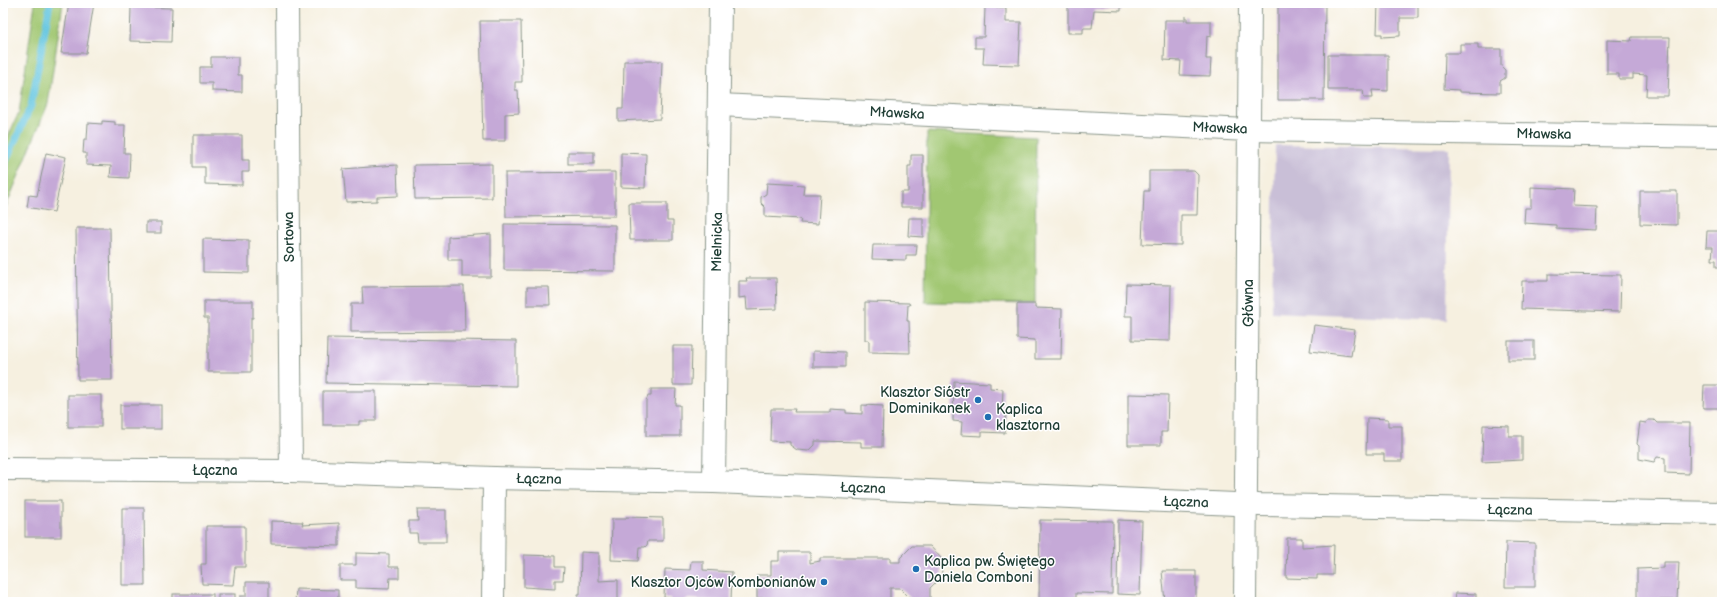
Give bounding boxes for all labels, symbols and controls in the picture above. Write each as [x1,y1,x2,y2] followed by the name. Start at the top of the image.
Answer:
[869,103,925,123] street label: Mławska
[1192,119,1248,137] street label: Mławska
[1516,125,1572,143] street label: Mławska
[280,211,298,262] street label: Sortowa
[708,212,726,272] street label: Mielnicka
[1240,279,1257,327] street label: Główna
[880,384,971,417] place label: Klasztor Sióstr Dominikanek
[973,395,983,405] marker: Klasztor Sióstr Dominikanek
[996,401,1060,434] place label: Kaplica klasztorna
[983,412,993,422] marker: Kaplica klasztorna
[192,462,238,479] street label: Łączna
[516,470,562,488] street label: Łączna
[840,479,886,497] street label: Łączna
[1163,493,1209,511] street label: Łączna
[1487,501,1533,519] street label: Łączna
[924,552,1055,586] place label: Kaplica pw. Świętego Daniela Comboni
[911,564,921,574] marker: Kaplica pw. Świętego Daniela Comboni
[631,574,817,591] place label: Klasztor Ojców Kombonianów
[819,577,829,587] marker: Klasztor Ojców Kombonianów

